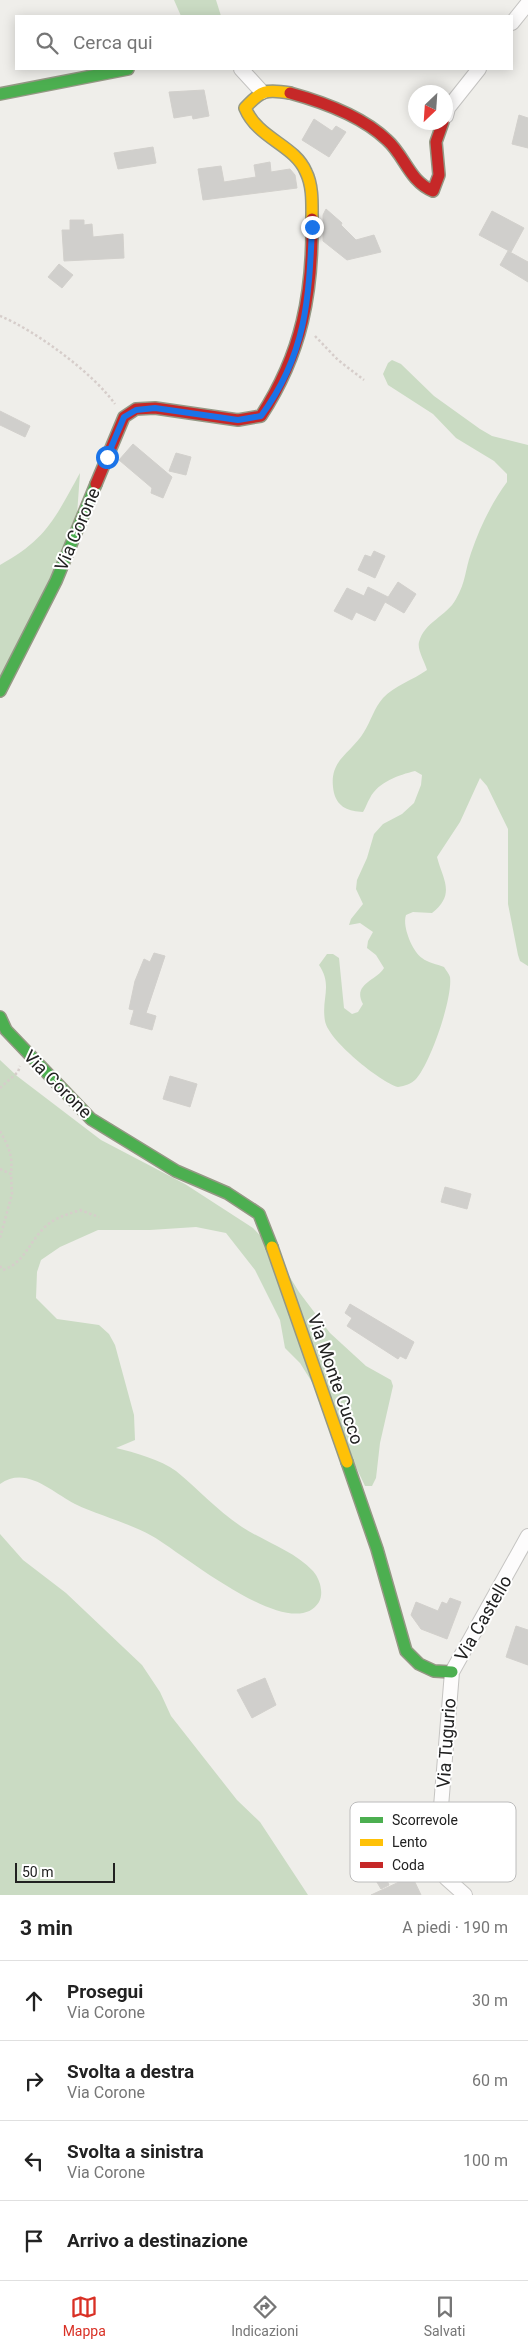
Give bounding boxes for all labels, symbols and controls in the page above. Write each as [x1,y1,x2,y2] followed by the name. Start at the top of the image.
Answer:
[15,15,513,70] search box
[33,29,61,57] icon: search
[73,31,153,54] text: Cerca qui
[408,85,453,130] north arrow
[301,216,324,239] route end
[96,446,119,469] route start
[50,485,104,573] street label: Via Corone
[20,1046,96,1122] street label: Via Corone
[304,1311,368,1447] street label: Via Monte Cucco
[450,1571,516,1665] street label: Via Castello
[432,1697,460,1789] street label: Via Tugurio
[350,1802,516,1882] legend
[392,1812,458,1828] text: Scorrevole
[392,1834,427,1850] text: Lento
[392,1857,425,1873] text: Coda
[15,1860,115,1883] scale bar
[22,1864,54,1880] text: 50 m
[20,1916,73,1940] text: 3 min
[402,1918,508,1937] text: A piedi · 190 m
[67,1980,143,2003] text: Prosegui
[20,1987,48,2015] icon: ahead
[472,1991,508,2010] text: 30 m
[67,2003,145,2022] text: Via Corone
[67,2060,194,2083] text: Svolta a destra
[20,2067,48,2095] icon: right
[472,2071,508,2090] text: 60 m
[67,2083,145,2102] text: Via Corone
[67,2140,204,2163] text: Svolta a sinistra
[20,2147,48,2175] icon: left
[463,2151,508,2170] text: 100 m
[67,2163,145,2182] text: Via Corone
[20,2227,48,2255] icon: arrive
[67,2229,248,2252] text: Arrivo a destinazione
[63,2293,106,2339] tab: Mappa
[231,2293,298,2339] tab: Indicazioni
[424,2293,465,2339] tab: Salvati

